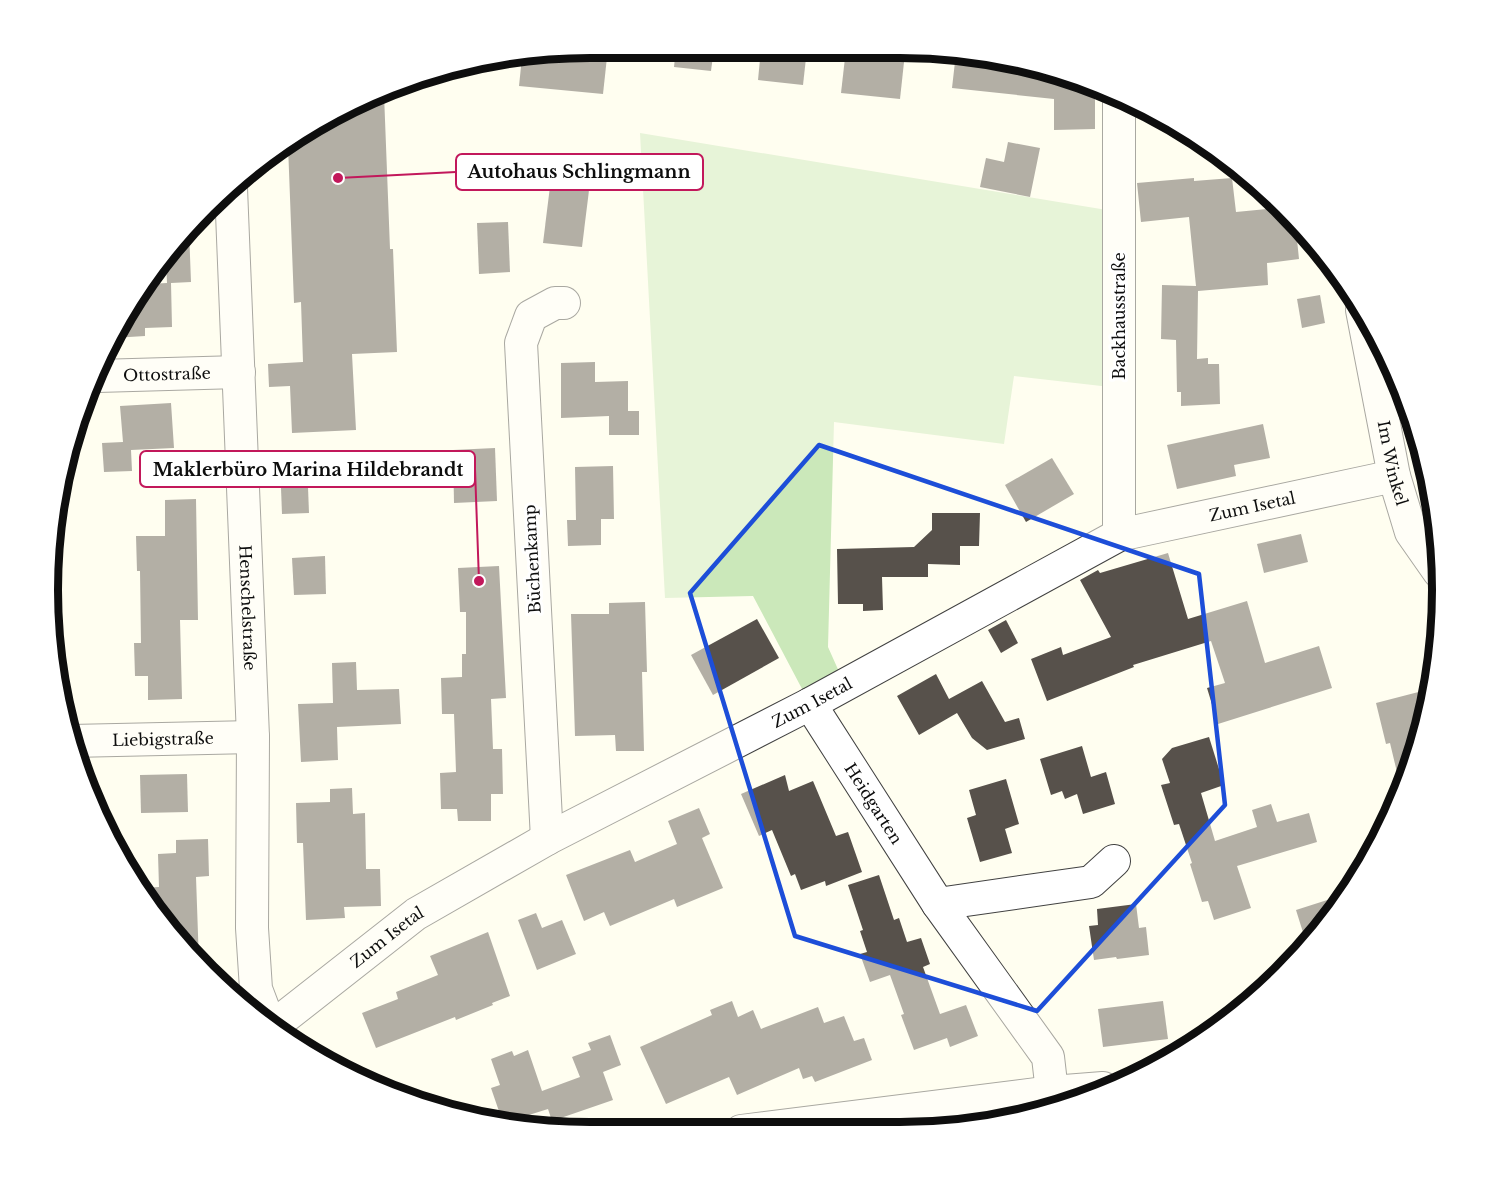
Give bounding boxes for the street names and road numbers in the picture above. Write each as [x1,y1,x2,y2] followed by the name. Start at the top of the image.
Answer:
[1109,252,1129,380] street label: Backhausstraße
[123,363,211,385] street label: Ottostraße
[1374,419,1412,508] street label: Im Winkel
[1207,487,1297,525] street label: Zum Isetal
[519,504,545,614] street label: Büchenkamp
[235,544,260,671] street label: Henschelstraße
[768,673,855,732] street label: Zum Isetal
[112,728,214,750] street label: Liebigstraße
[840,759,907,848] street label: Heidgarten
[346,902,427,972] street label: Zum Isetal

